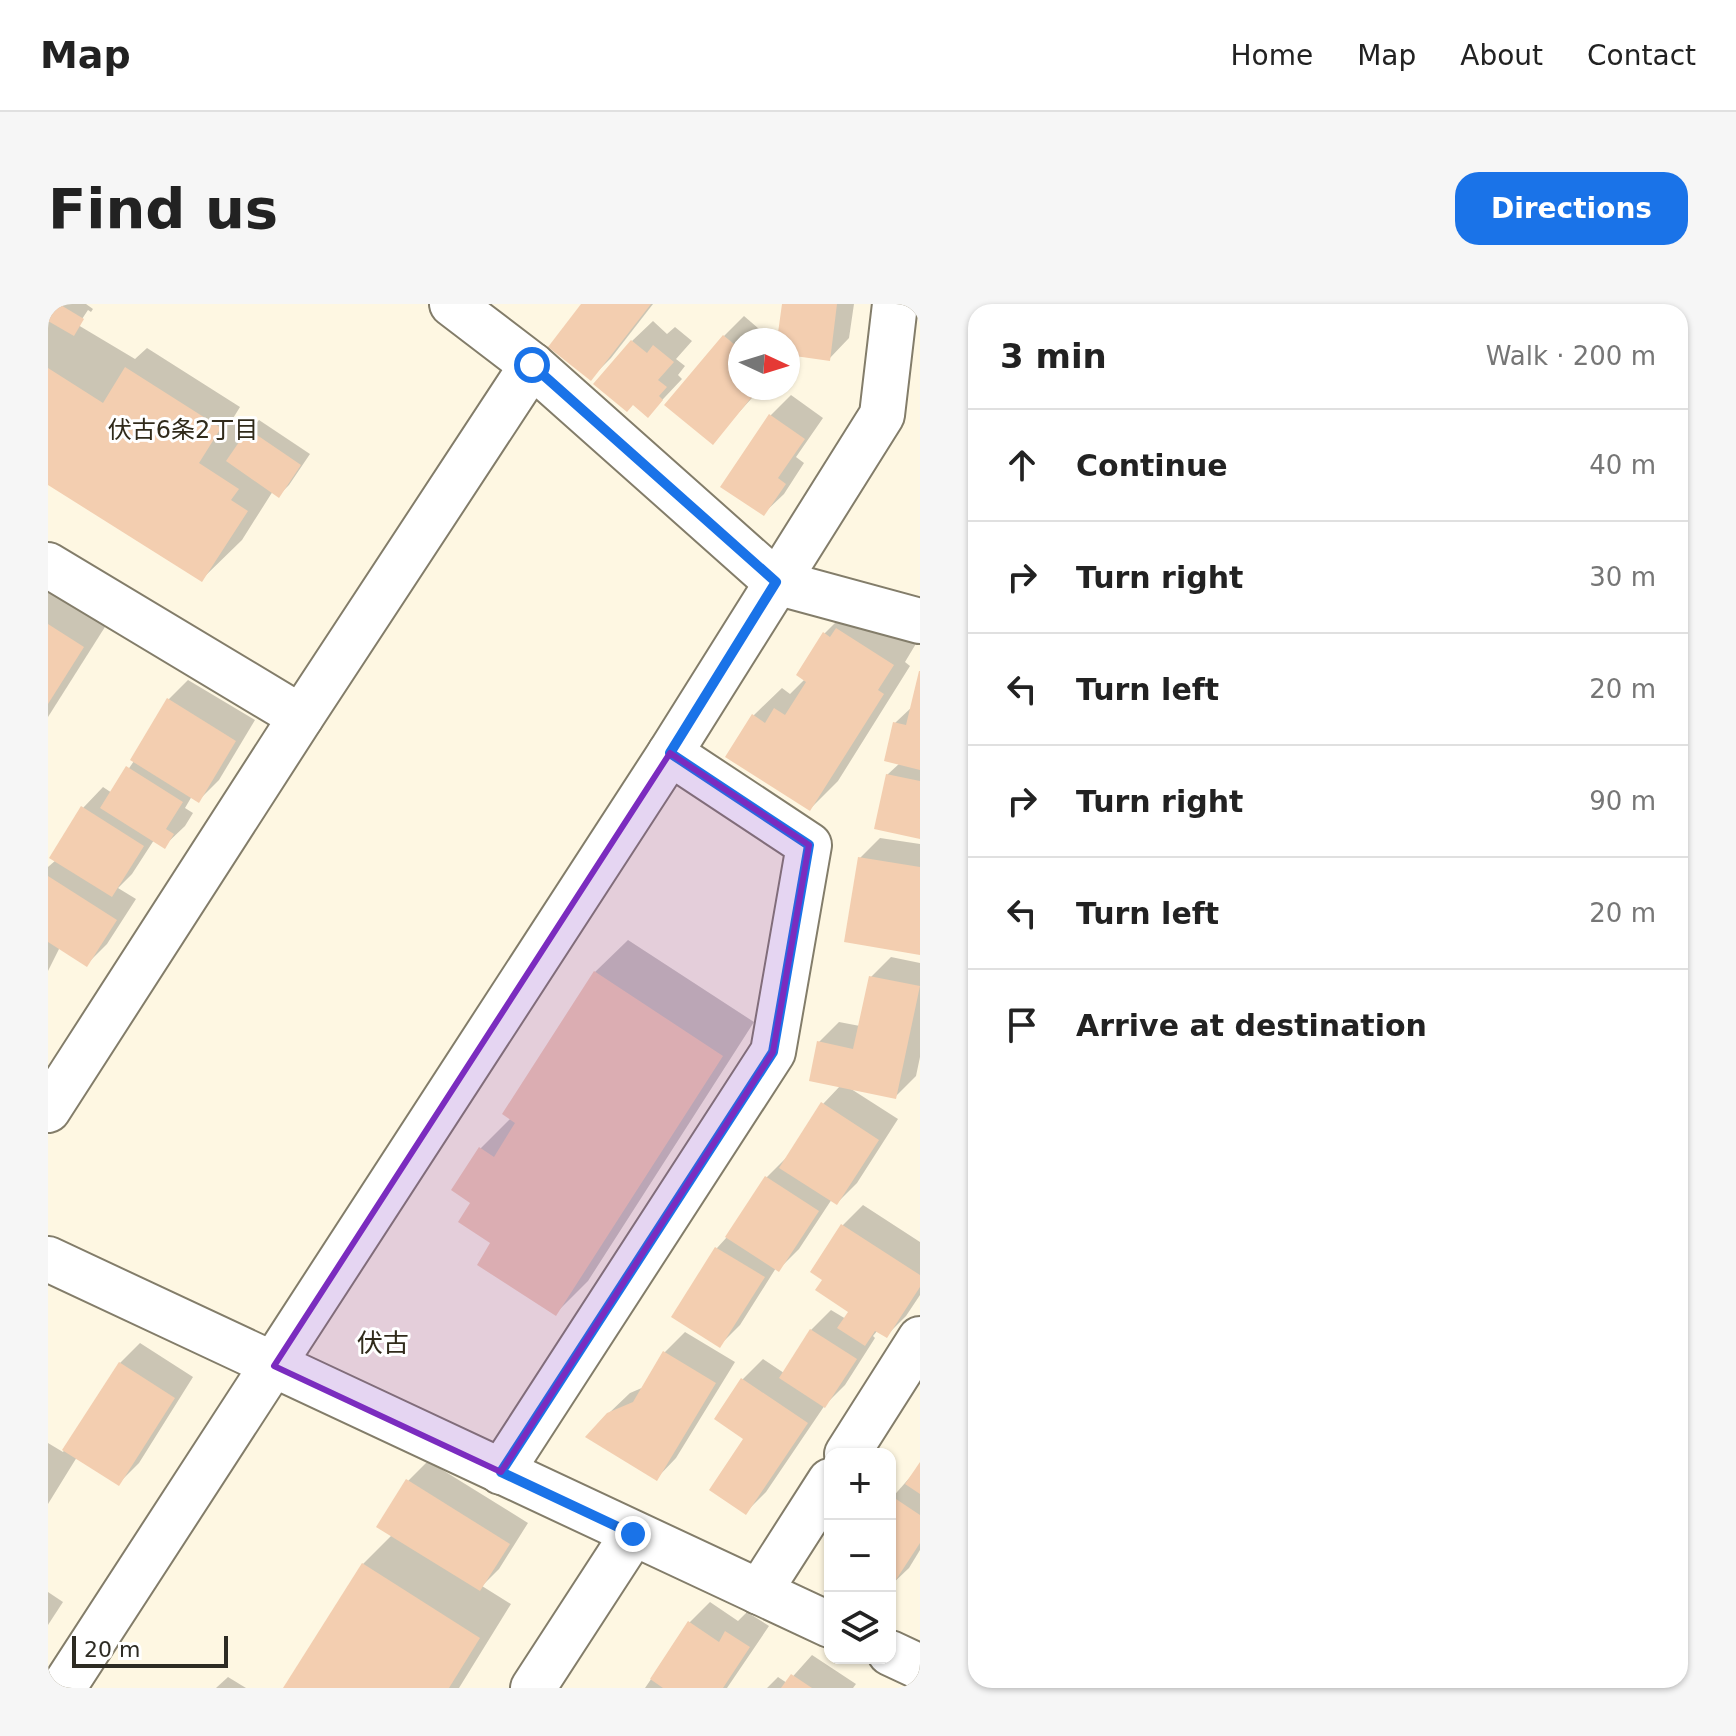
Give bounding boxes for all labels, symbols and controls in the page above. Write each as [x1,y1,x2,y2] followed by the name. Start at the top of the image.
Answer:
[40,33,131,77] text: Map
[1230,39,1313,72] text: Home
[1357,39,1416,72] text: Map
[1460,39,1543,72] text: About
[1587,39,1696,72] text: Contact
[1455,172,1688,245] button: Directions
[48,176,278,241] text: Find us
[728,328,800,400] north arrow
[1000,336,1107,376] text: 3 min
[1486,341,1656,371] text: Walk · 200 m
[514,347,550,383] route start
[108,416,258,444] district label: 伏古6条2丁目
[1000,443,1044,487] icon: ahead
[1076,448,1228,483] text: Continue
[1589,450,1656,480] text: 40 m
[1000,555,1044,599] icon: right
[1076,560,1243,595] text: Turn right
[1589,562,1656,592] text: 30 m
[1000,667,1044,711] icon: left
[1076,672,1219,707] text: Turn left
[1589,674,1656,704] text: 20 m
[1000,779,1044,823] icon: right
[1076,784,1243,819] text: Turn right
[1589,786,1656,816] text: 90 m
[1000,891,1044,935] icon: left
[1076,896,1219,931] text: Turn left
[1589,898,1656,928] text: 20 m
[1000,1003,1044,1047] icon: arrive
[1076,1008,1427,1043] text: Arrive at destination
[357,1328,409,1358] district label: 伏古
[824,1448,896,1664] map controls
[824,1448,896,1520] button: +
[615,1516,651,1552] route end
[824,1520,896,1592] button: −
[824,1592,896,1664] button: layers
[72,1632,228,1668] scale bar
[84,1637,140,1662] text: 20 m

